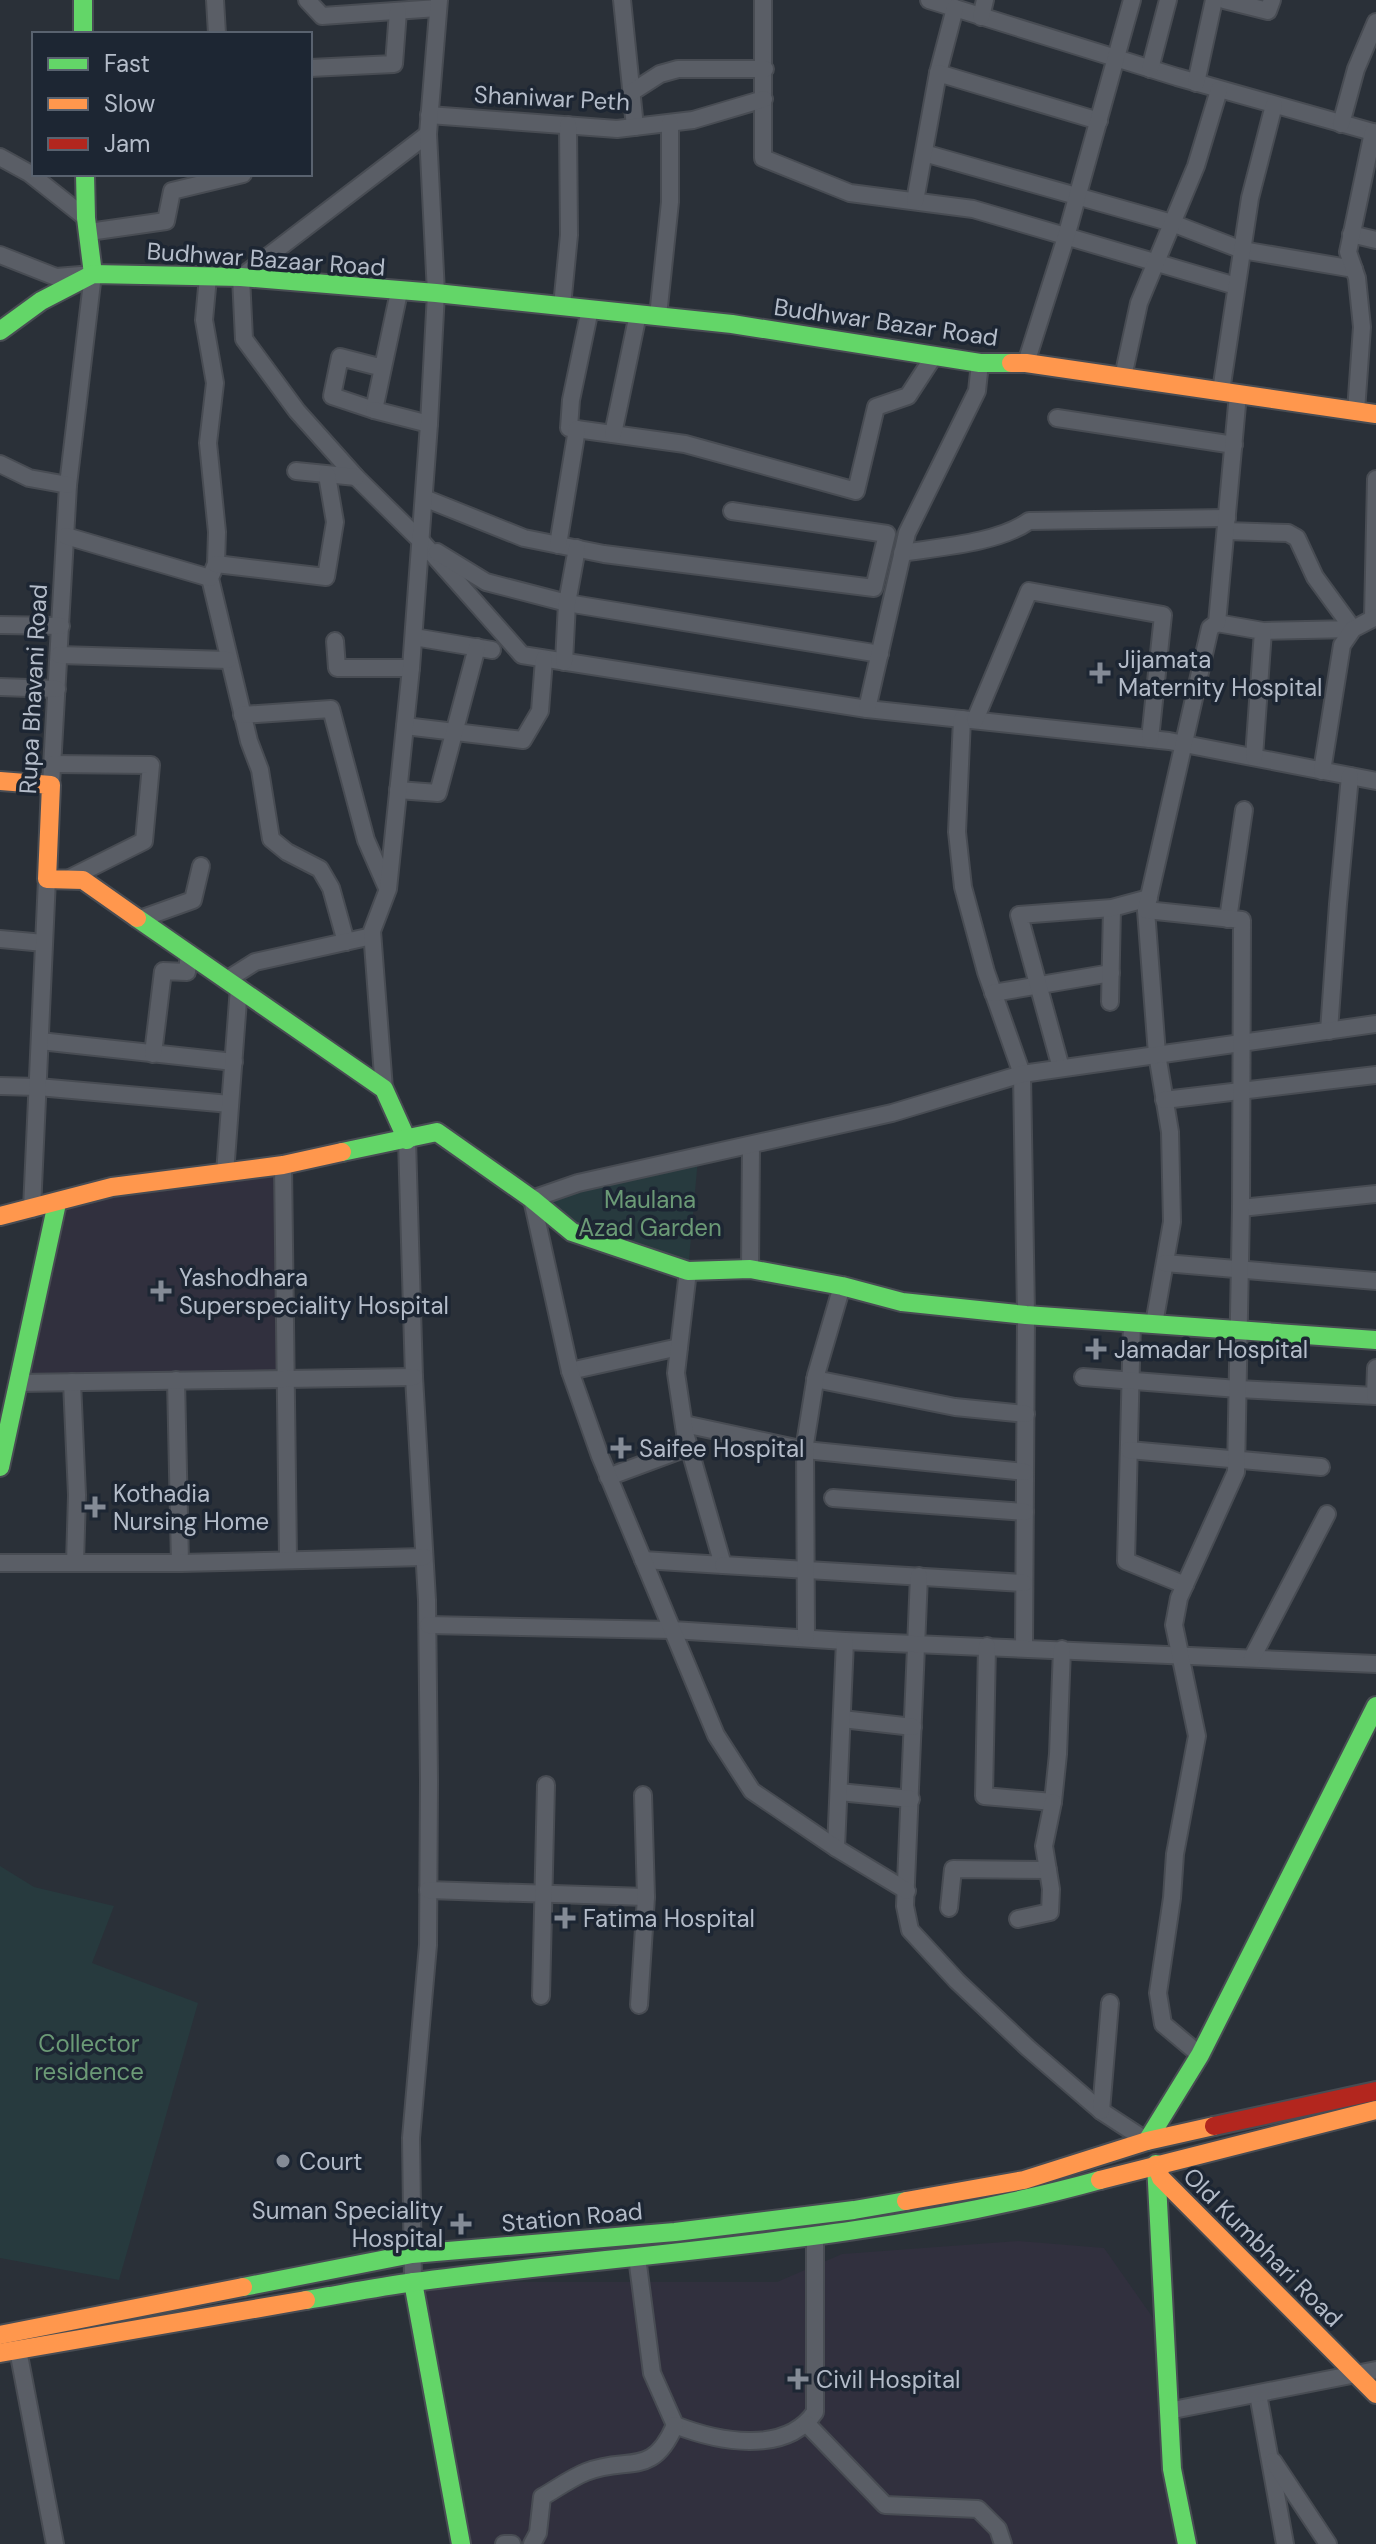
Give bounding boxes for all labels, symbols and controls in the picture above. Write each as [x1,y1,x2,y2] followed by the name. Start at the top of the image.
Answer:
[32,32,312,176] legend
[104,48,150,79] text: Fast
[473,78,631,118] street label: Shaniwar Peth
[104,88,155,119] text: Slow
[104,128,150,159] text: Jam
[146,235,386,283] street label: Budhwar Bazaar Road
[772,291,1000,353] street label: Budhwar Bazar Road
[12,583,54,795] street label: Rupa Bhavani Road
[1118,644,1322,703] place label: Jijamata Maternity Hospital
[1089,662,1111,684] marker: Jijamata Maternity Hospital
[578,1184,722,1243] park label: Maulana Azad Garden
[179,1262,449,1321] place label: Yashodhara Superspeciality Hospital
[150,1280,172,1302] marker: Yashodhara Superspeciality Hospital
[1114,1334,1308,1365] place label: Jamadar Hospital
[1085,1338,1107,1360] marker: Jamadar Hospital
[639,1433,804,1464] place label: Saifee Hospital
[610,1437,632,1459] marker: Saifee Hospital
[113,1478,269,1537] place label: Kothadia Nursing Home
[84,1496,106,1518] marker: Kothadia Nursing Home
[583,1903,755,1934] place label: Fatima Hospital
[554,1907,576,1929] marker: Fatima Hospital
[34,2028,144,2087] park label: Collector residence
[299,2146,362,2177] place label: Court
[274,2152,292,2170] marker: Court
[1177,2161,1349,2333] street label: Old Kumbhari Road
[252,2195,443,2254] place label: Suman Speciality Hospital
[500,2195,644,2239] street label: Station Road
[450,2213,472,2235] marker: Suman Speciality Hospital
[816,2364,960,2395] place label: Civil Hospital
[787,2368,809,2390] marker: Civil Hospital

